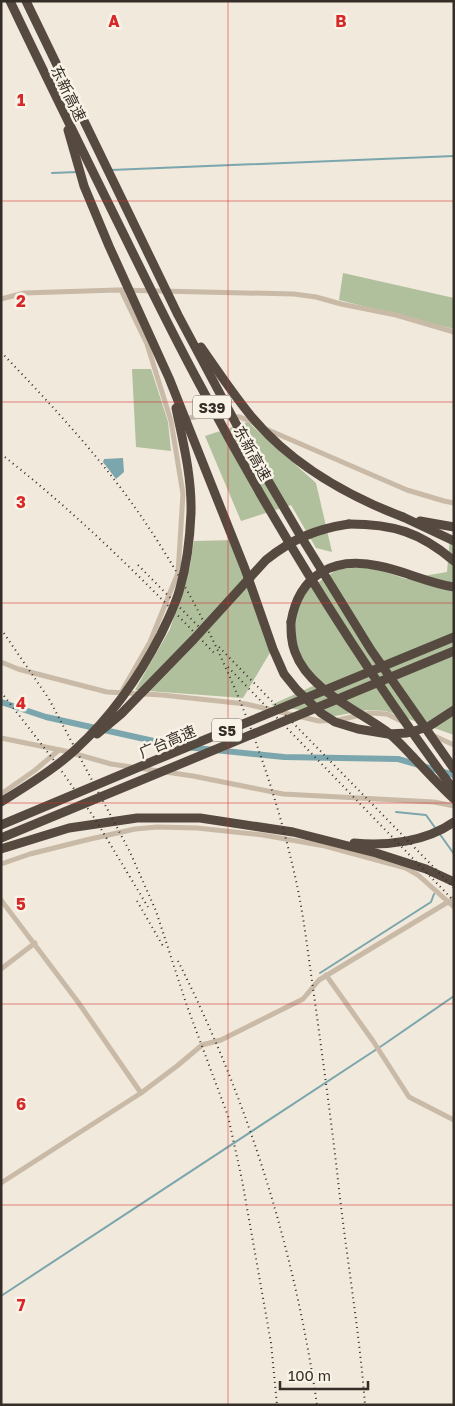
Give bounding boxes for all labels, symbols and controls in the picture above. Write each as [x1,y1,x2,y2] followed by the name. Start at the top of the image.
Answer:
[108,11,120,31] text: A
[335,11,347,31] text: B
[48,62,90,124] street label: 东新高速
[17,90,25,110] text: 1
[16,291,26,311] text: 2
[193,396,231,418] road number: S39
[231,422,275,484] street label: 东新高速
[16,492,26,512] text: 3
[16,693,26,713] text: 4
[212,718,242,742] road number: S5
[136,721,198,761] street label: 广台高速
[16,894,26,914] text: 5
[16,1094,26,1114] text: 6
[17,1295,26,1315] text: 7
[280,1358,368,1390] scale bar
[288,1366,331,1384] text: 100 m

